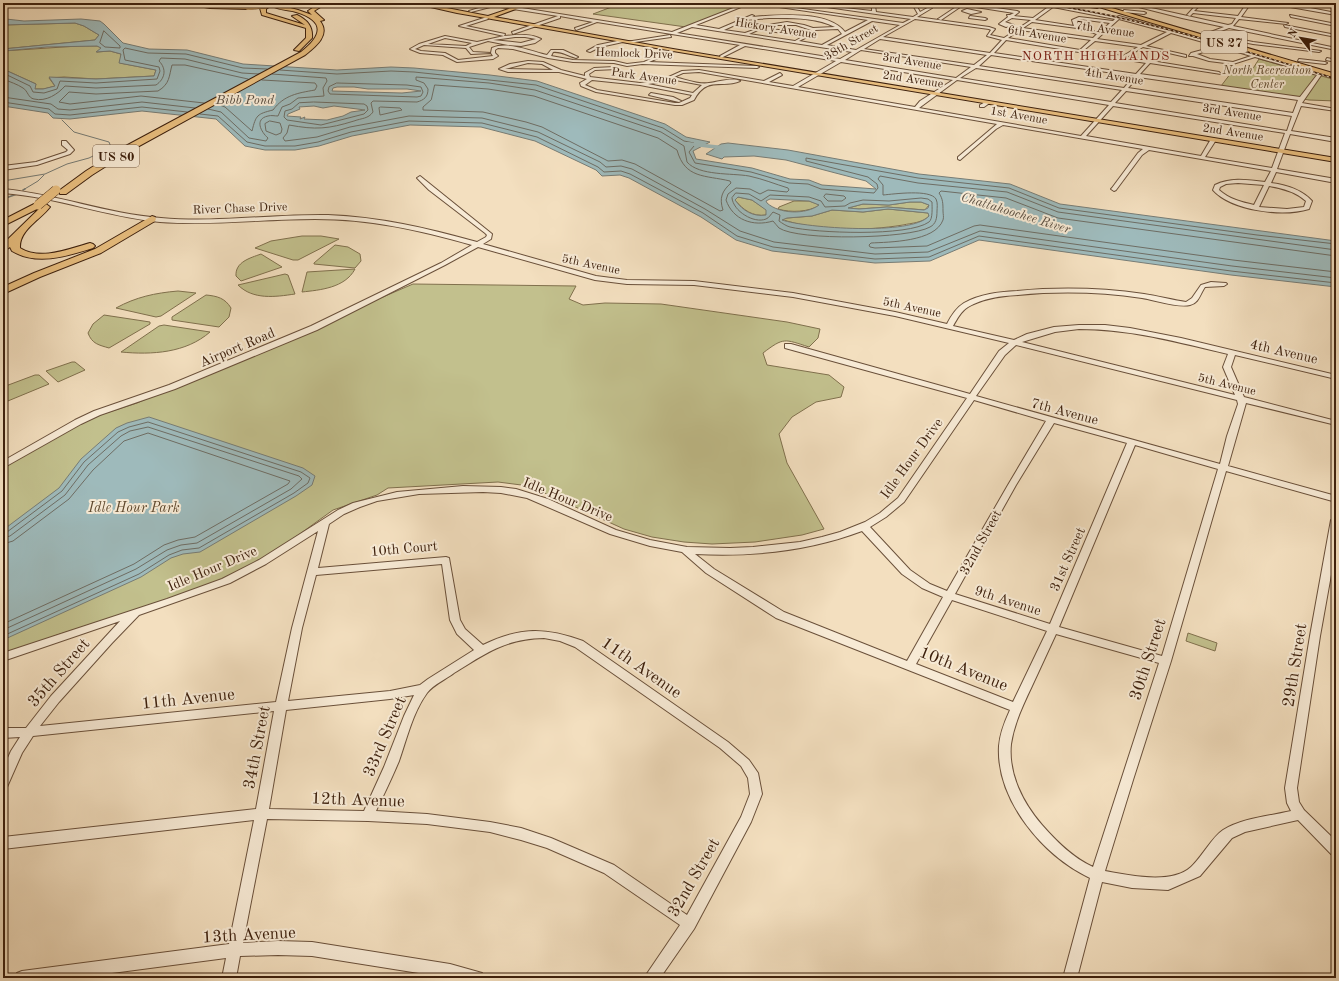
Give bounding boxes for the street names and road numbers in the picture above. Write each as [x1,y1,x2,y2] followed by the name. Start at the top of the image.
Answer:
[734,17,818,41] street label: Hickory Avenue
[1075,20,1135,40] street label: 7th Avenue
[823,23,880,63] street label: 38th Street
[1007,24,1067,46] street label: 6th Avenue
[1201,31,1247,53] road number: US 27
[595,47,673,61] street label: Hemlock Drive
[881,51,943,73] street label: 3rd Avenue
[610,66,678,88] street label: Park Avenue
[1084,66,1144,88] street label: 4th Avenue
[882,69,944,91] street label: 2nd Avenue
[1201,102,1263,124] street label: 3rd Avenue
[989,105,1049,127] street label: 1st Avenue
[1202,122,1264,144] street label: 2nd Avenue
[93,145,139,167] road number: US 80
[192,201,288,217] street label: River Chase Drive
[561,252,622,277] street label: 5th Avenue
[882,295,943,320] street label: 5th Avenue
[198,326,277,370] street label: Airport Road
[1249,337,1319,367] street label: 4th Avenue
[1197,371,1258,398] street label: 5th Avenue
[1030,396,1100,428] street label: 7th Avenue
[878,416,946,501] street label: Idle Hour Drive
[521,476,615,524] street label: Idle Hour Drive
[957,507,1005,577] street label: 32nd Street
[1048,525,1088,593] street label: 31st Street
[370,539,438,559] street label: 10th Court
[166,544,259,594] street label: Idle Hour Drive
[973,584,1043,618] street label: 9th Avenue
[1127,617,1170,702] street label: 30th Street
[1280,622,1311,708] street label: 29th Street
[598,634,685,702] street label: 11th Avenue
[25,635,93,711] street label: 35th Street
[917,644,1010,695] street label: 10th Avenue
[141,686,236,713] street label: 11th Avenue
[361,694,410,779] street label: 33rd Street
[241,704,274,790] street label: 34th Street
[311,790,405,811] street label: 12th Avenue
[665,836,724,920] street label: 32nd Street
[202,925,296,946] street label: 13th Avenue

